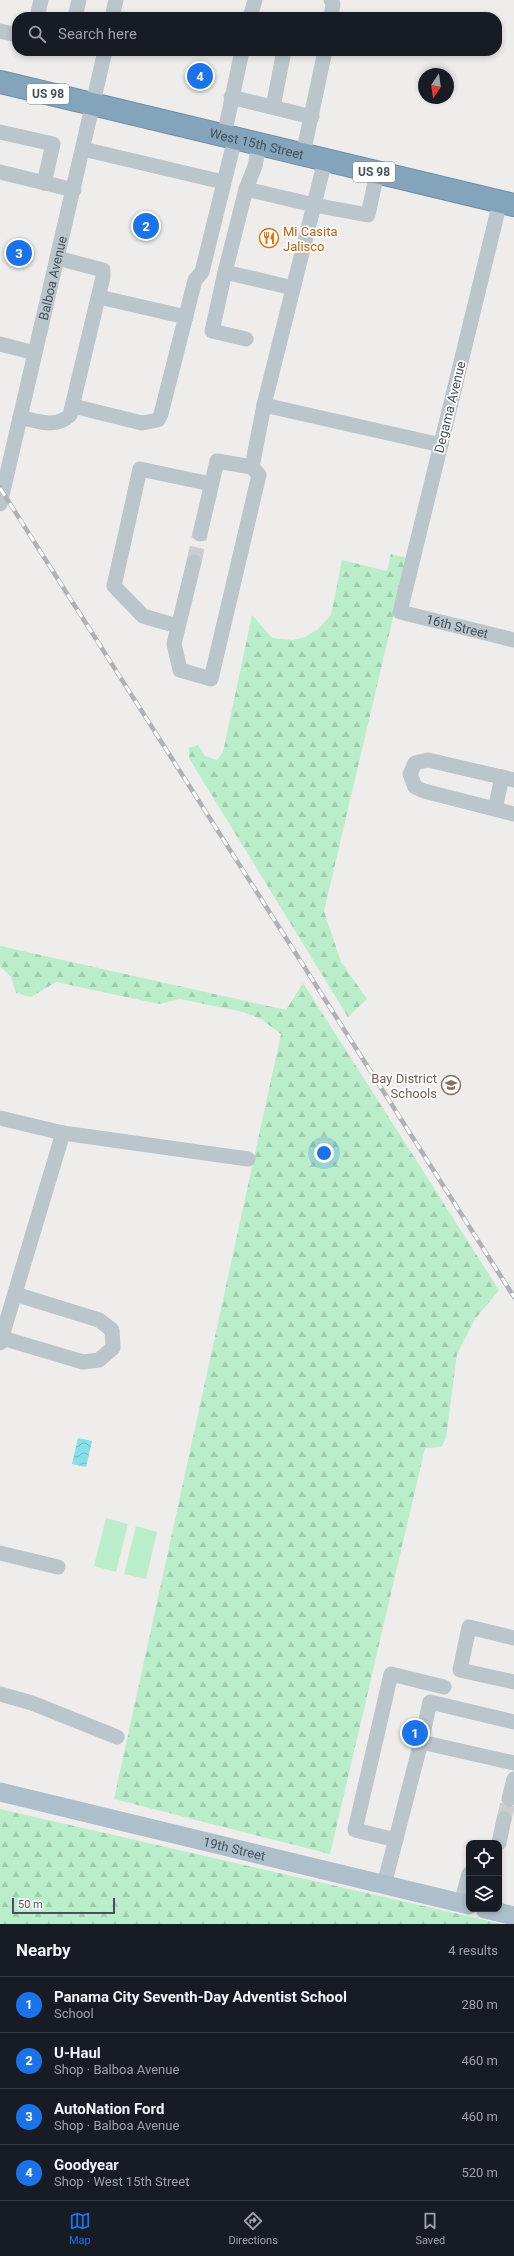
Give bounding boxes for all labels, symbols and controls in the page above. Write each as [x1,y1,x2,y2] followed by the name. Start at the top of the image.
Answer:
[12,12,502,56] search box
[26,23,48,45] icon: search
[58,25,137,43] text: Search here
[187,61,213,91] pin: 4
[418,68,454,104] north arrow
[27,84,69,104] road number: US 98
[208,125,305,162] street label: West 15th Street
[353,162,395,182] road number: US 98
[133,211,159,241] pin: 2
[283,224,337,254] place label: Mi Casita Jalisco
[258,227,280,249] restaurant icon: Mi Casita Jalisco
[35,234,69,322] street label: Balboa Avenue
[6,238,32,268] pin: 3
[431,359,469,454] street label: Degama Avenue
[425,611,490,641] street label: 16th Street
[371,1071,437,1101] place label: Bay District Schools
[440,1074,462,1096] school or university icon: Bay District Schools
[314,1143,334,1163] your location
[402,1718,428,1748] pin: 1
[202,1834,267,1863] street label: 19th Street
[466,1840,502,1912] map controls
[466,1840,502,1876] button: locate
[466,1876,502,1912] button: layers
[12,1896,115,1915] scale bar
[18,1898,43,1911] text: 50 m
[16,1940,71,1960] text: Nearby
[448,1943,498,1958] text: 4 results
[54,1988,347,2006] text: Panama City Seventh-Day Adventist School
[25,1997,33,2012] text: 1
[461,1997,498,2012] text: 280 m
[54,2006,94,2021] text: School
[54,2044,101,2062] text: U-Haul
[25,2053,33,2068] text: 2
[461,2053,498,2068] text: 460 m
[54,2062,179,2077] text: Shop · Balboa Avenue
[54,2100,164,2118] text: AutoNation Ford
[25,2109,33,2124] text: 3
[461,2109,498,2124] text: 460 m
[54,2118,179,2133] text: Shop · Balboa Avenue
[54,2156,119,2174] text: Goodyear
[25,2165,33,2180] text: 4
[461,2165,498,2180] text: 520 m
[54,2174,189,2189] text: Shop · West 15th Street
[69,2210,91,2247] tab: Map
[228,2210,278,2247] tab: Directions
[415,2210,445,2247] tab: Saved

